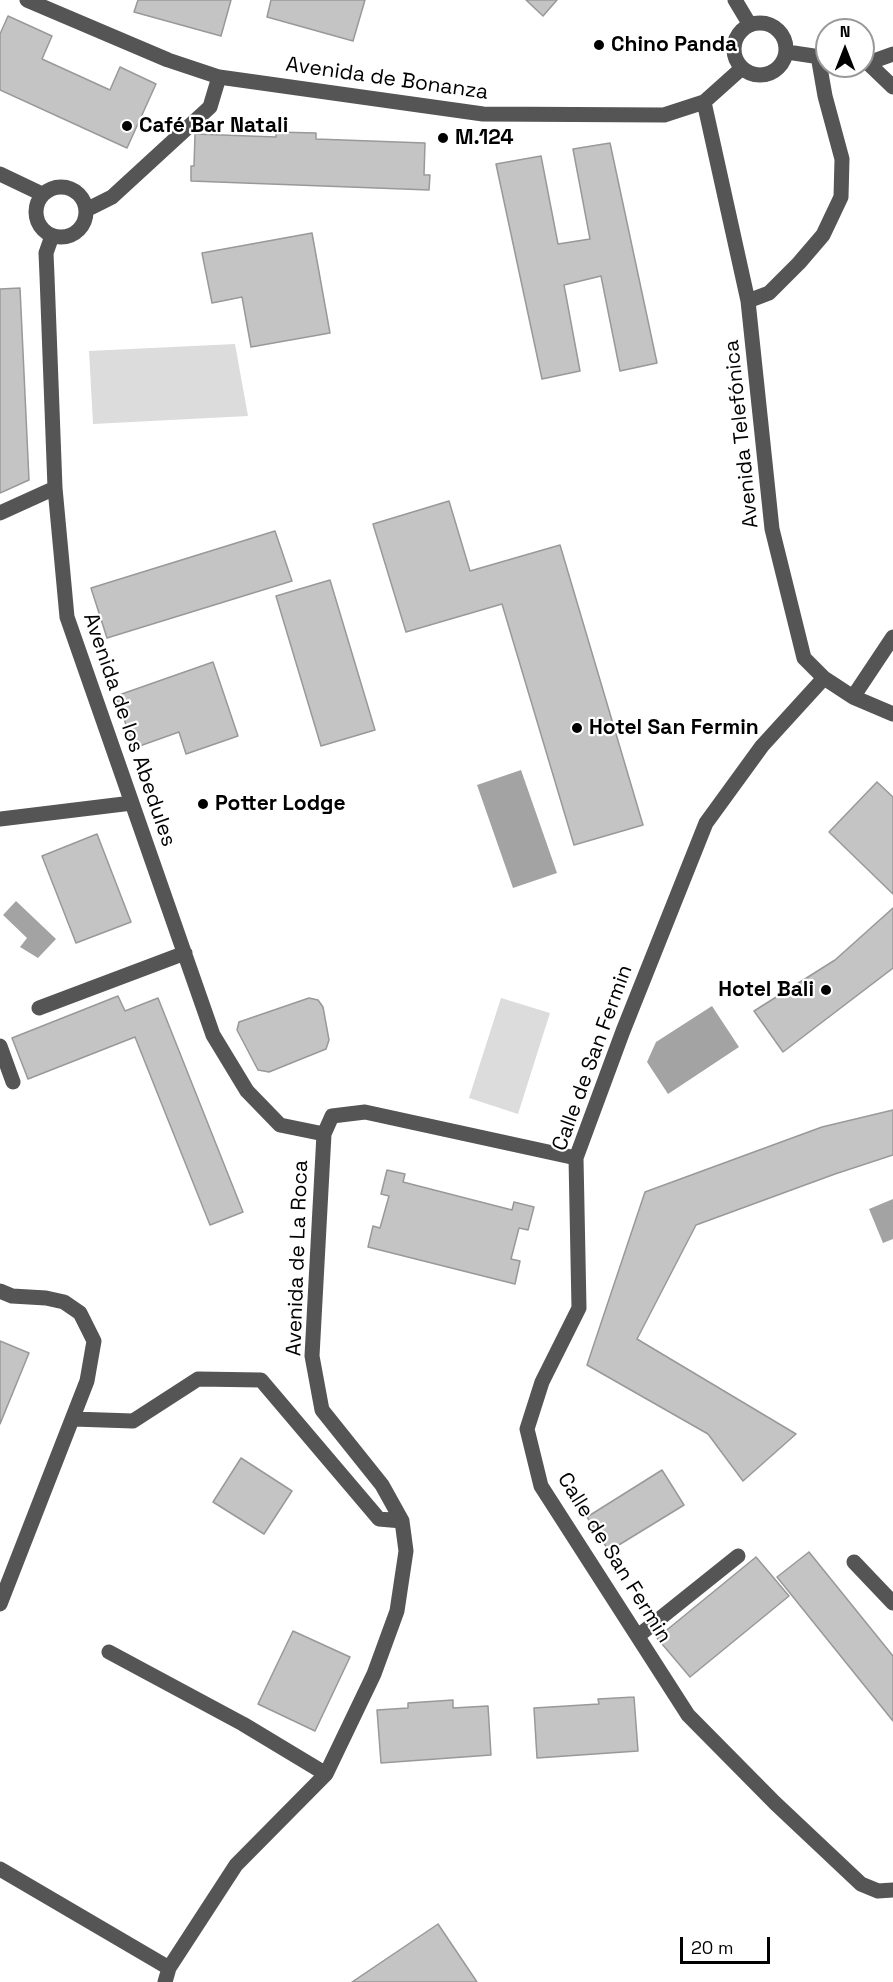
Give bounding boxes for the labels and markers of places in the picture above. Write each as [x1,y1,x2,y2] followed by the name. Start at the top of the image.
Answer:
[611,32,737,58] place label: Chino Panda
[592,38,606,52] marker: Chino Panda
[139,113,288,139] place label: Café Bar Natali
[120,119,134,133] marker: Café Bar Natali
[455,125,514,151] place label: M.124
[436,131,450,145] marker: M.124
[589,715,759,741] place label: Hotel San Fermin
[570,721,584,735] marker: Hotel San Fermin
[215,791,346,817] place label: Potter Lodge
[196,797,210,811] marker: Potter Lodge
[718,977,814,1003] place label: Hotel Bali
[819,983,833,997] marker: Hotel Bali

